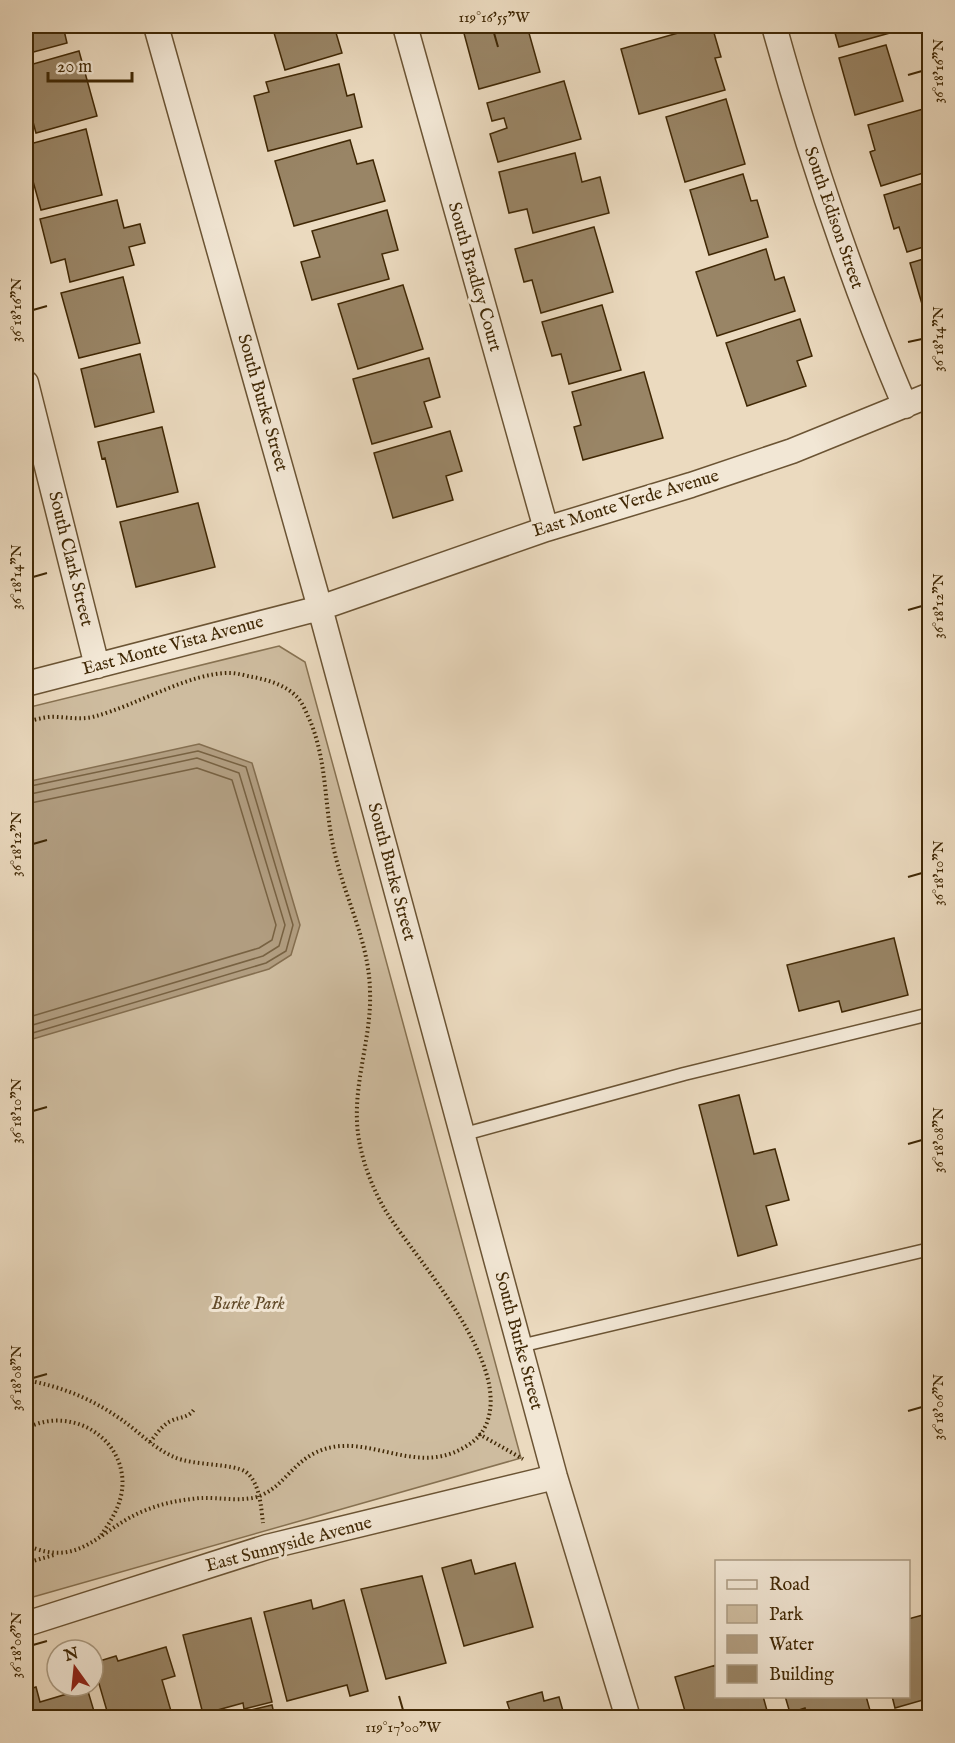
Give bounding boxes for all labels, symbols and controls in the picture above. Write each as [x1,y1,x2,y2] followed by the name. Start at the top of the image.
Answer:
[458,8,530,27] text: 119°16'55"W
[929,39,948,103] text: 36°18'16"N
[48,45,132,83] scale bar
[57,56,92,79] text: 20 m
[798,144,868,292] street label: South Edison Street
[442,200,506,354] street label: South Bradley Court
[7,278,26,342] text: 36°18'16"N
[929,306,948,372] text: 36°18'14"N
[231,332,293,474] street label: South Burke Street
[530,465,722,543] street label: East Monte Verde Avenue
[42,489,98,629] street label: South Clark Street
[7,544,26,610] text: 36°18'14"N
[929,573,948,639] text: 36°18'12"N
[80,611,266,681] street label: East Monte Vista Avenue
[362,800,420,944] street label: South Burke Street
[7,811,26,877] text: 36°18'12"N
[929,840,948,906] text: 36°18'10"N
[7,1078,26,1144] text: 36°18'10"N
[929,1107,948,1173] text: 36°18'08"N
[489,1269,547,1413] street label: South Burke Street
[211,1293,285,1316] park label: Burke Park
[7,1345,26,1411] text: 36°18'08"N
[929,1374,948,1440] text: 36°18'06"N
[203,1512,375,1578] street label: East Sunnyside Avenue
[715,1560,910,1698] legend
[769,1574,810,1597] text: Road
[769,1604,804,1627] text: Park
[7,1612,26,1678] text: 36°18'06"N
[769,1634,814,1657] text: Water
[45,1638,105,1698] north arrow
[61,1644,81,1667] text: N
[769,1664,834,1687] text: Building
[365,1718,442,1737] text: 119°17'00"W

